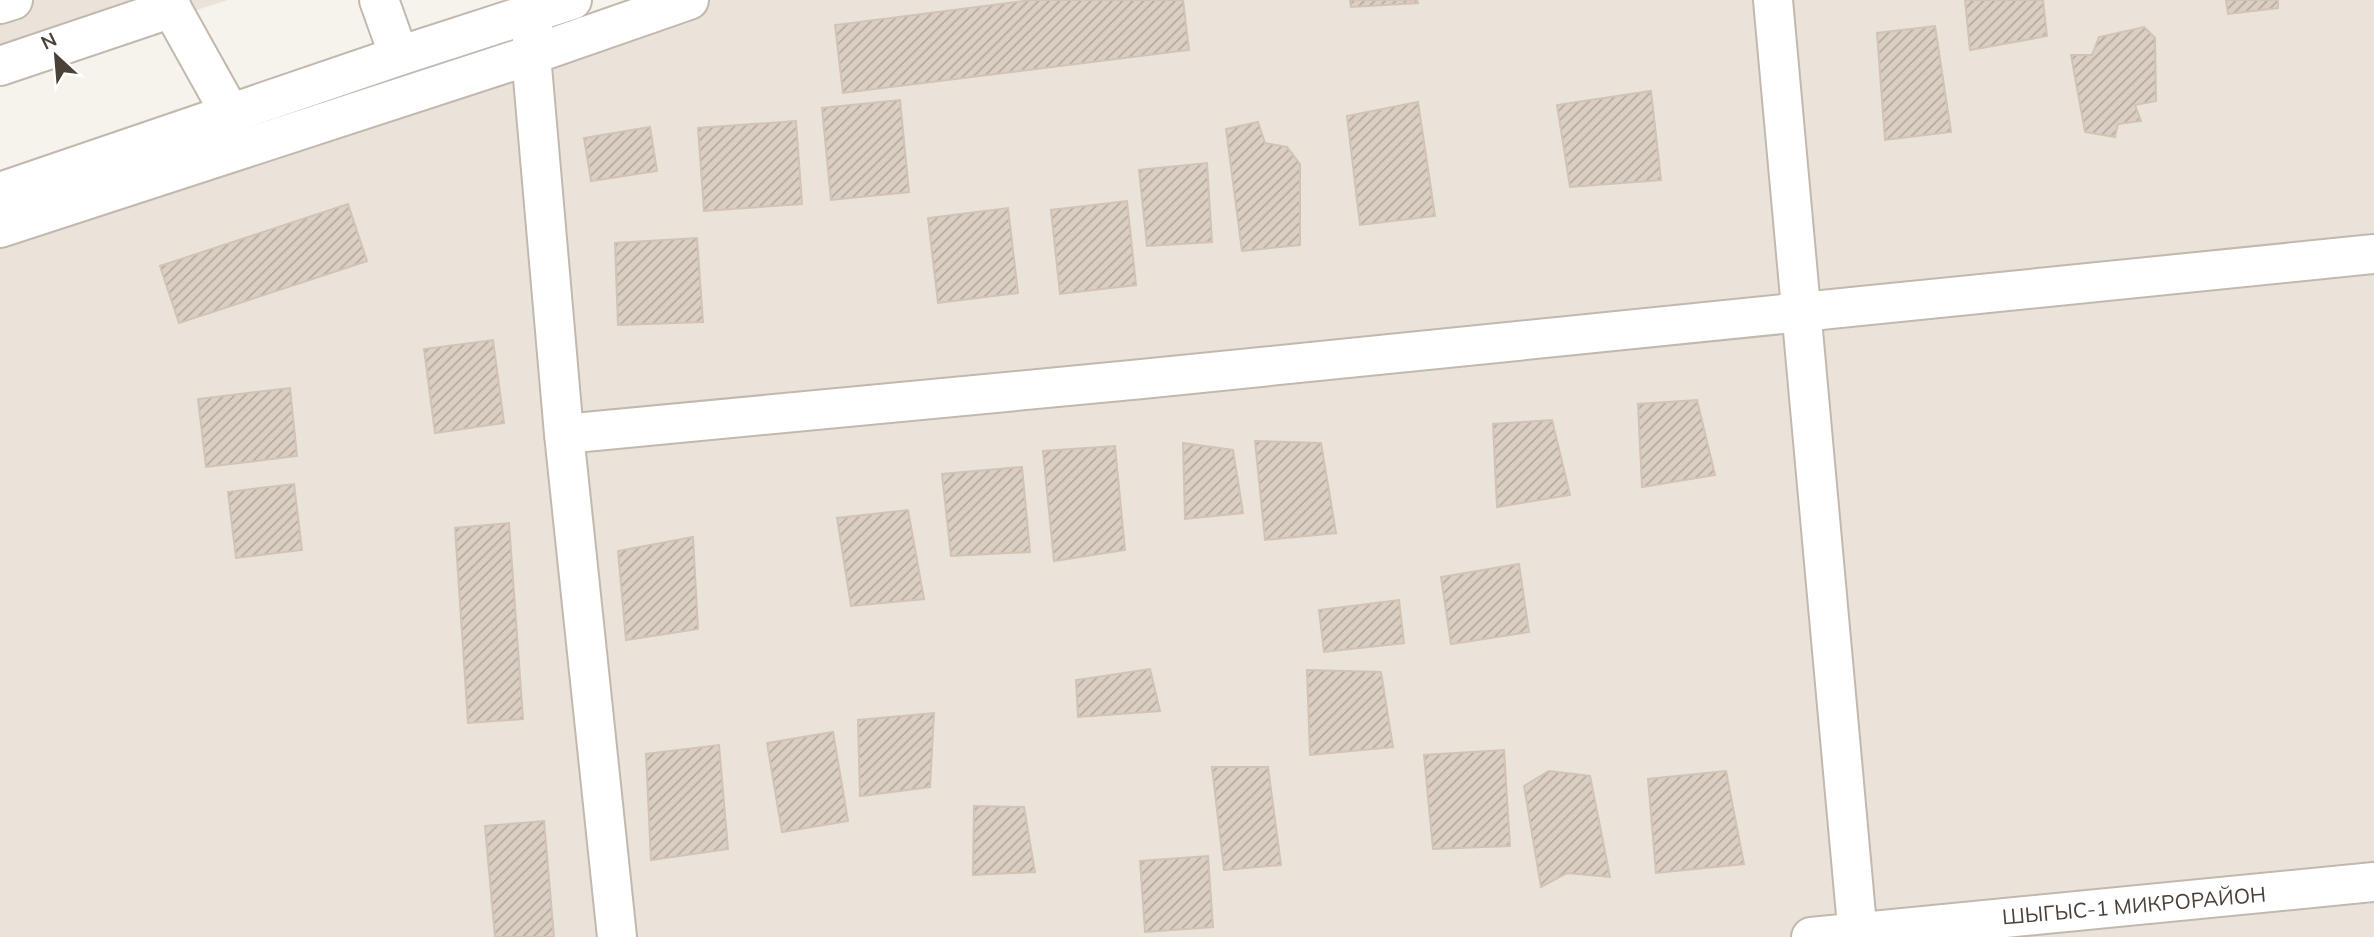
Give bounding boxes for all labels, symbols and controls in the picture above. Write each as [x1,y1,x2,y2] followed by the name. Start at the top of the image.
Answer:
[21,21,91,91] north arrow
[37,27,60,55] text: N
[2001,881,2267,929] street label: ШЫГЫС-1 МИКРОРАЙОН

